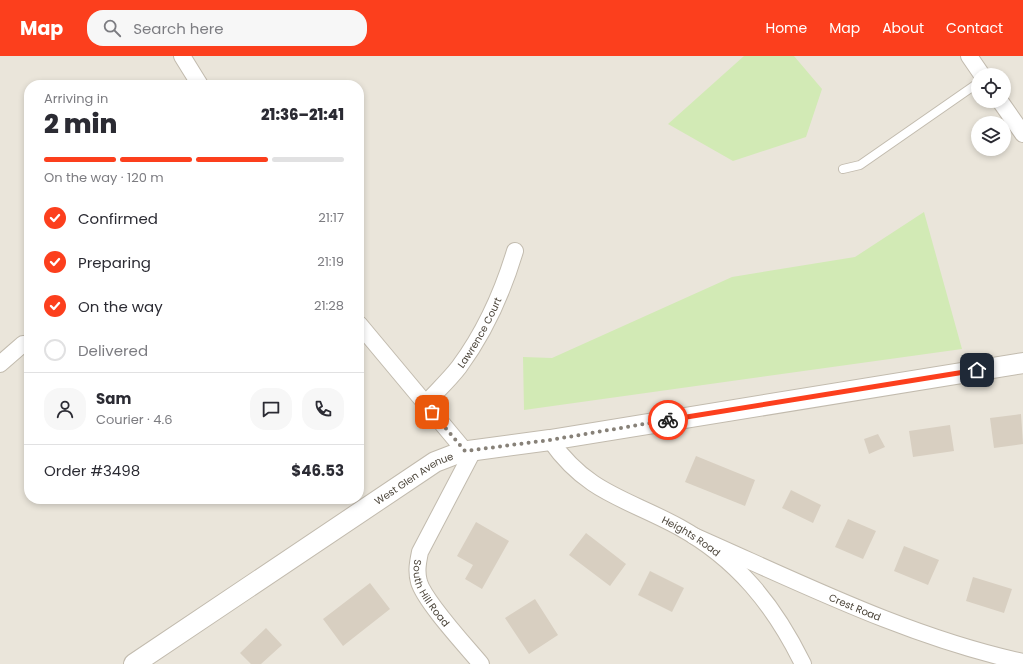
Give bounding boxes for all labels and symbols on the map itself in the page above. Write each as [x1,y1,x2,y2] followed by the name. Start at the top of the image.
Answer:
[454,295,505,371] street label: Lawrence Court
[960,353,994,387] pin
[415,395,449,429] pin
[648,400,688,440] courier
[371,449,455,509] street label: West Glen Avenue
[659,512,723,560] street label: Heights Road
[409,559,453,630] street label: South Hill Road
[826,590,883,625] street label: Crest Road

